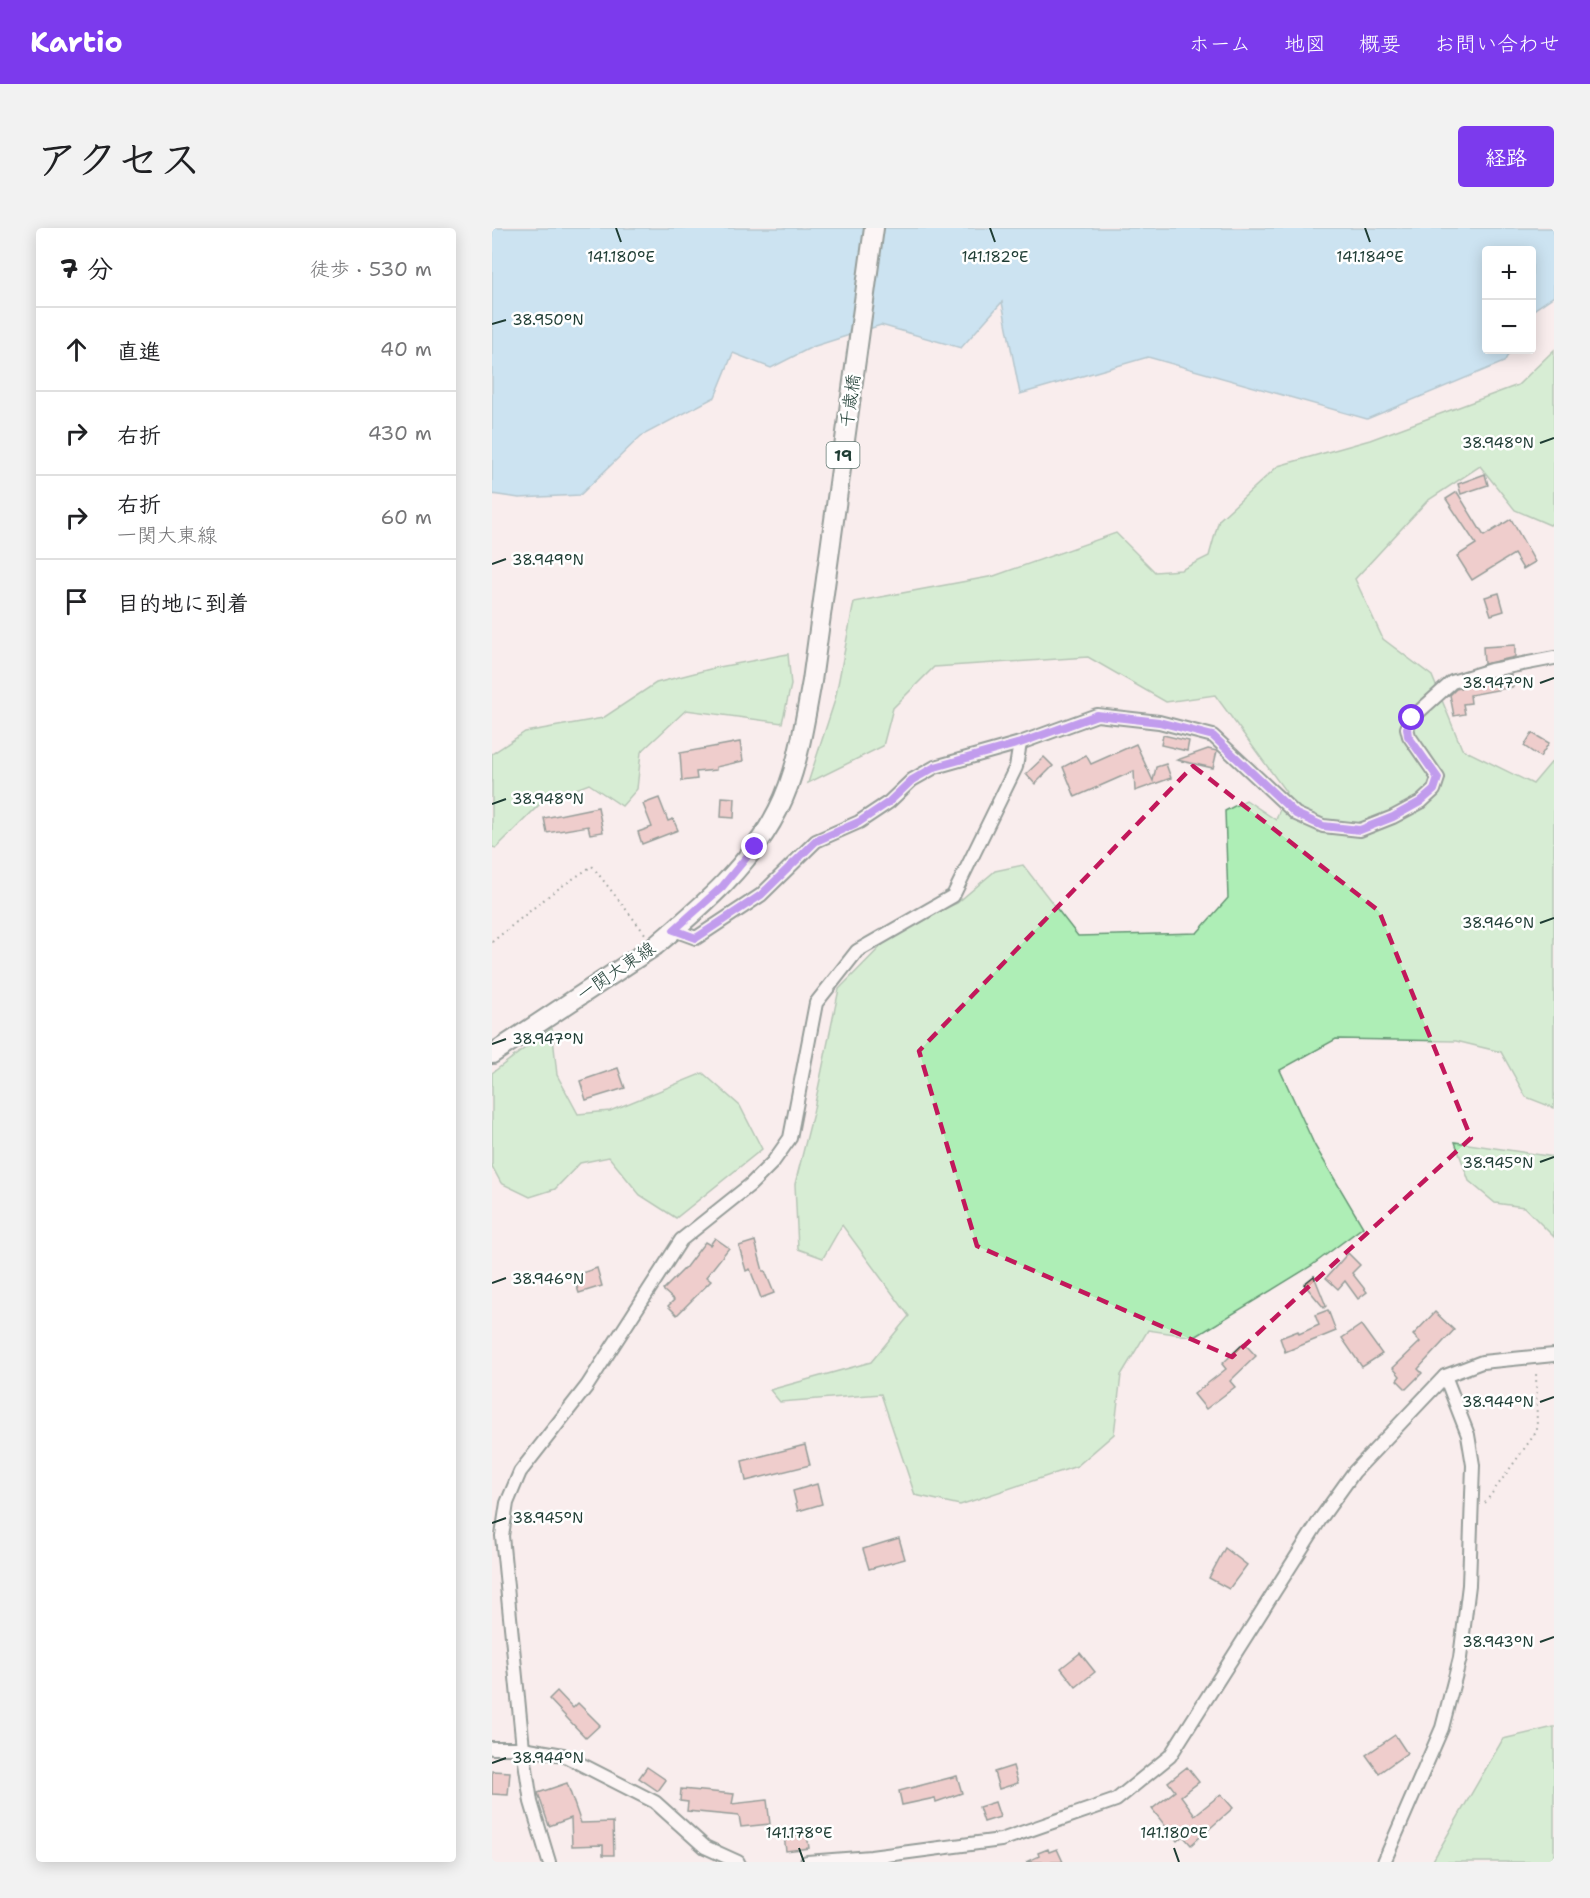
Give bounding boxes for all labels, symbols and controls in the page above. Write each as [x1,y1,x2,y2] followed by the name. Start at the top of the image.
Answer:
[30,23,123,61] text: Kartio
[1189,30,1251,58] text: ホーム
[1284,30,1326,58] text: 地図
[1359,30,1401,58] text: 概要
[1434,30,1560,58] text: お問い合わせ
[1458,126,1554,187] button: 経路
[36,131,201,187] text: アクセス
[1482,246,1536,354] map controls
[1482,246,1536,300] button: +
[587,247,655,267] text: 141.180°E
[962,247,1029,267] text: 141.182°E
[1336,247,1404,267] text: 141.184°E
[60,251,113,286] text: 7 分
[310,256,432,282] text: 徒歩 · 530 m
[1482,300,1536,354] button: −
[512,310,584,330] text: 38.950°N
[60,333,93,366] icon: ahead
[380,336,432,362] text: 40 m
[117,337,161,366] text: 直進
[834,373,866,429] street label: 千歳橋
[60,417,93,450] icon: right
[368,420,432,446] text: 430 m
[117,421,161,450] text: 右折
[1462,433,1534,453] text: 38.948°N
[826,442,860,468] road number: 19
[117,490,161,519] text: 右折
[60,501,93,534] icon: right
[380,504,432,530] text: 60 m
[117,522,217,548] text: 一関大東線
[512,550,584,570] text: 38.949°N
[60,585,93,618] icon: arrive
[117,589,249,618] text: 目的地に到着
[1462,673,1534,693] text: 38.947°N
[1398,704,1424,730] route start
[512,789,584,809] text: 38.948°N
[741,833,767,859] route end
[1462,913,1534,933] text: 38.946°N
[572,936,660,1006] street label: 一関大東線
[512,1029,584,1049] text: 38.947°N
[1463,1153,1533,1173] text: 38.945°N
[512,1269,584,1289] text: 38.946°N
[1462,1392,1534,1412] text: 38.944°N
[513,1508,583,1528] text: 38.945°N
[1462,1632,1534,1652] text: 38.943°N
[512,1748,584,1768] text: 38.944°N
[766,1823,832,1843] text: 141.178°E
[1140,1823,1208,1843] text: 141.180°E

